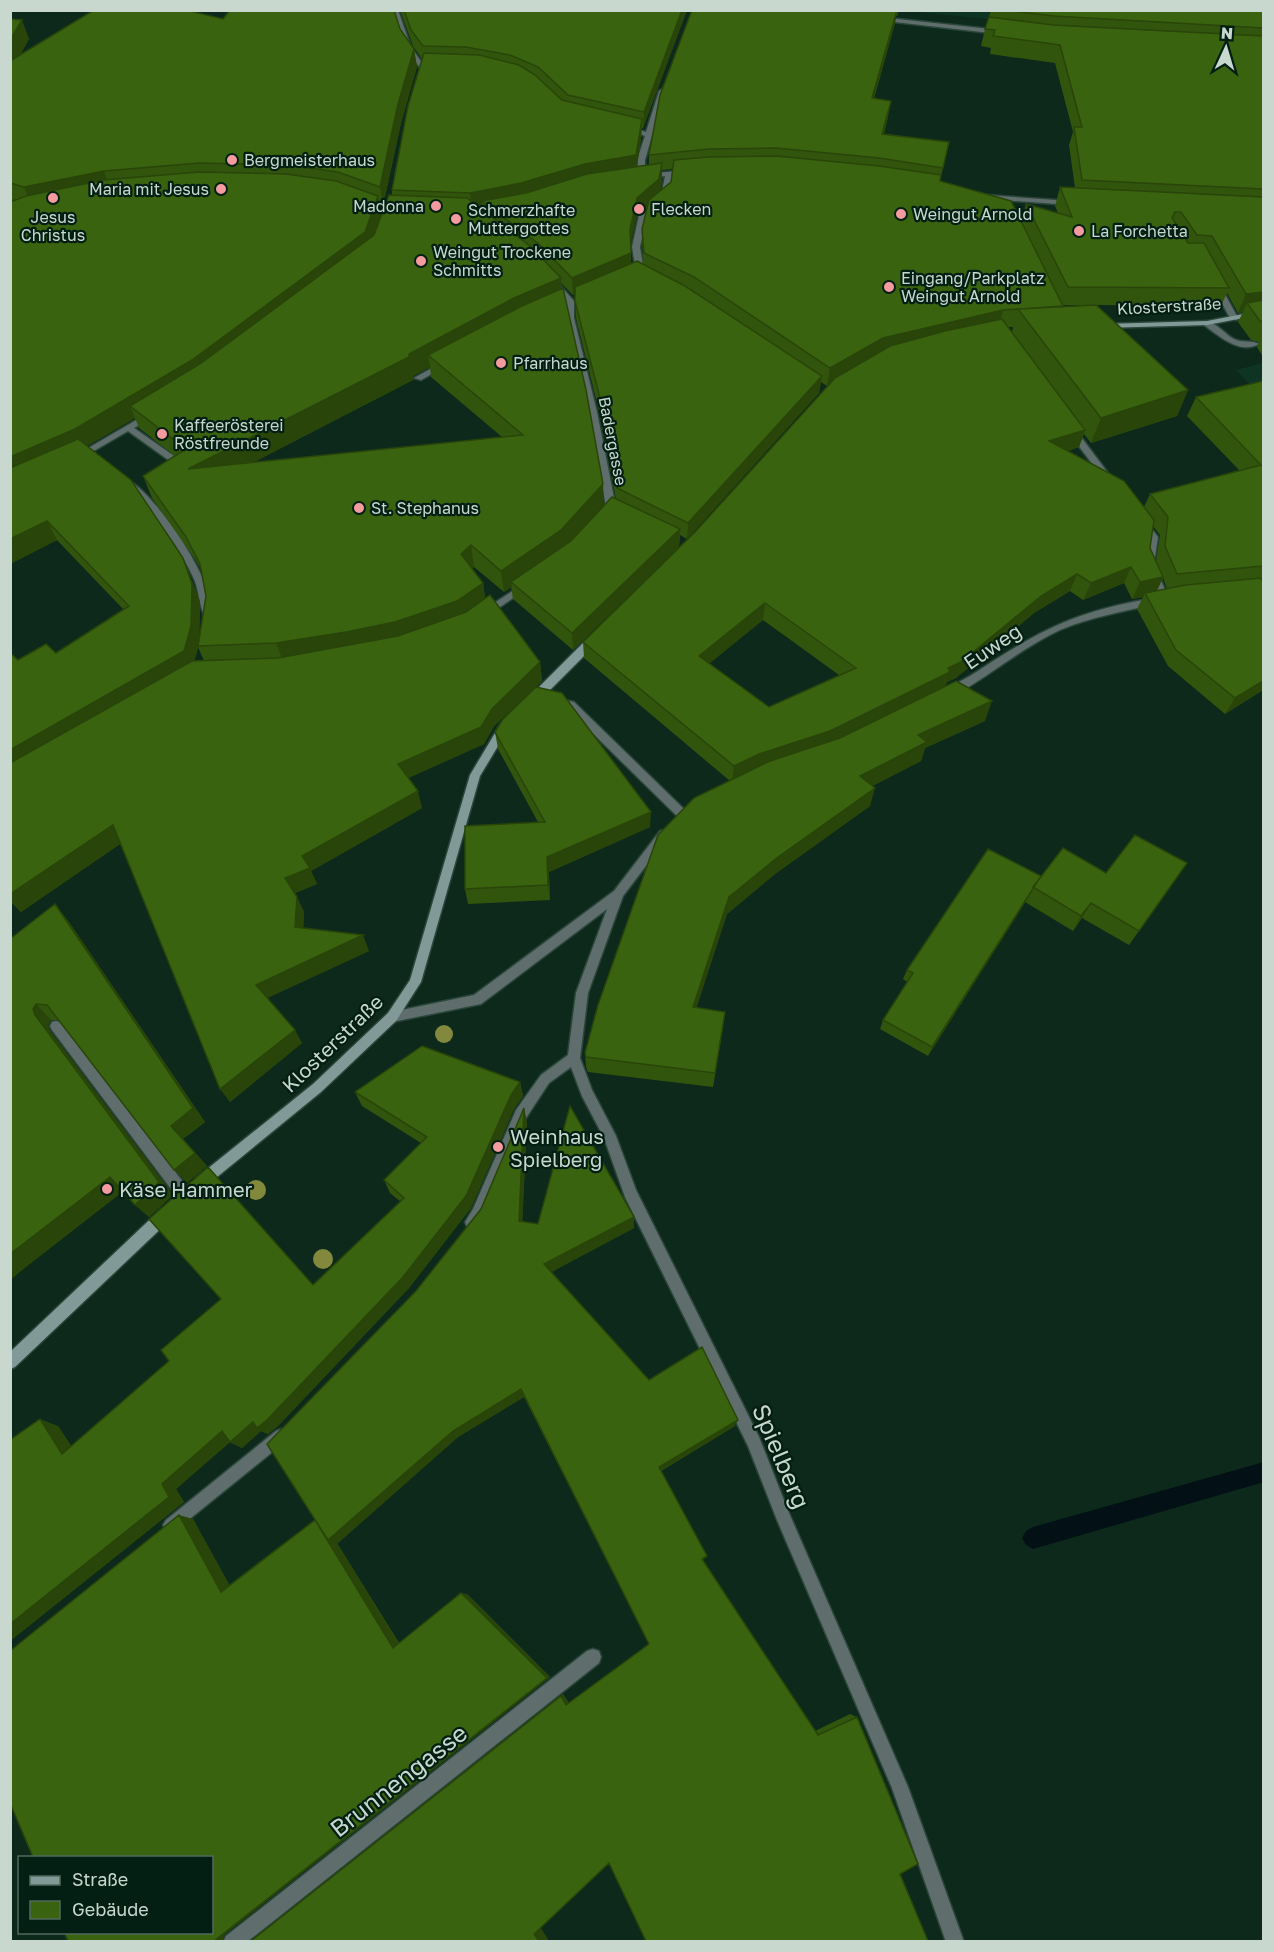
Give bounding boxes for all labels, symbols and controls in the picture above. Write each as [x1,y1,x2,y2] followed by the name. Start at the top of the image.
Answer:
[1196,18,1256,78] north arrow
[1220,23,1234,43] text: N
[244,150,375,170] place label: Bergmeisterhaus
[225,153,239,167] marker: Bergmeisterhaus
[89,179,209,199] place label: Maria mit Jesus
[214,182,228,196] marker: Maria mit Jesus
[46,191,60,205] marker: Jesus Christus
[353,196,424,216] place label: Madonna
[429,199,443,213] marker: Madonna
[651,199,711,219] place label: Flecken
[468,200,575,238] place label: Schmerzhafte Muttergottes
[632,202,646,216] marker: Flecken
[913,204,1032,224] place label: Weingut Arnold
[21,207,85,245] place label: Jesus Christus
[894,207,908,221] marker: Weingut Arnold
[449,212,463,226] marker: Schmerzhafte Muttergottes
[1091,221,1188,241] place label: La Forchetta
[1072,224,1086,238] marker: La Forchetta
[433,242,571,280] place label: Weingut Trockene Schmitts
[414,254,428,268] marker: Weingut Trockene Schmitts
[901,268,1045,306] place label: Eingang/Parkplatz Weingut Arnold
[882,280,896,294] marker: Eingang/Parkplatz Weingut Arnold
[1116,293,1222,319] street label: Klosterstraße
[513,353,588,373] place label: Pfarrhaus
[494,356,508,370] marker: Pfarrhaus
[595,395,631,487] street label: Badergasse
[174,415,284,453] place label: Kaffeerösterei Röstfreunde
[155,427,169,441] marker: Kaffeerösterei Röstfreunde
[371,498,479,518] place label: St. Stephanus
[352,501,366,515] marker: St. Stephanus
[959,618,1025,674] street label: Euweg
[277,989,387,1097] street label: Klosterstraße
[510,1124,604,1171] place label: Weinhaus Spielberg
[491,1140,505,1154] marker: Weinhaus Spielberg
[119,1177,253,1201] place label: Käse Hammer
[100,1182,114,1196] marker: Käse Hammer
[747,1399,817,1513] street label: Spielberg
[324,1718,472,1842] street label: Brunnengasse
[18,1856,213,1934] legend
[72,1868,128,1890] text: Straße
[72,1898,149,1920] text: Gebäude

